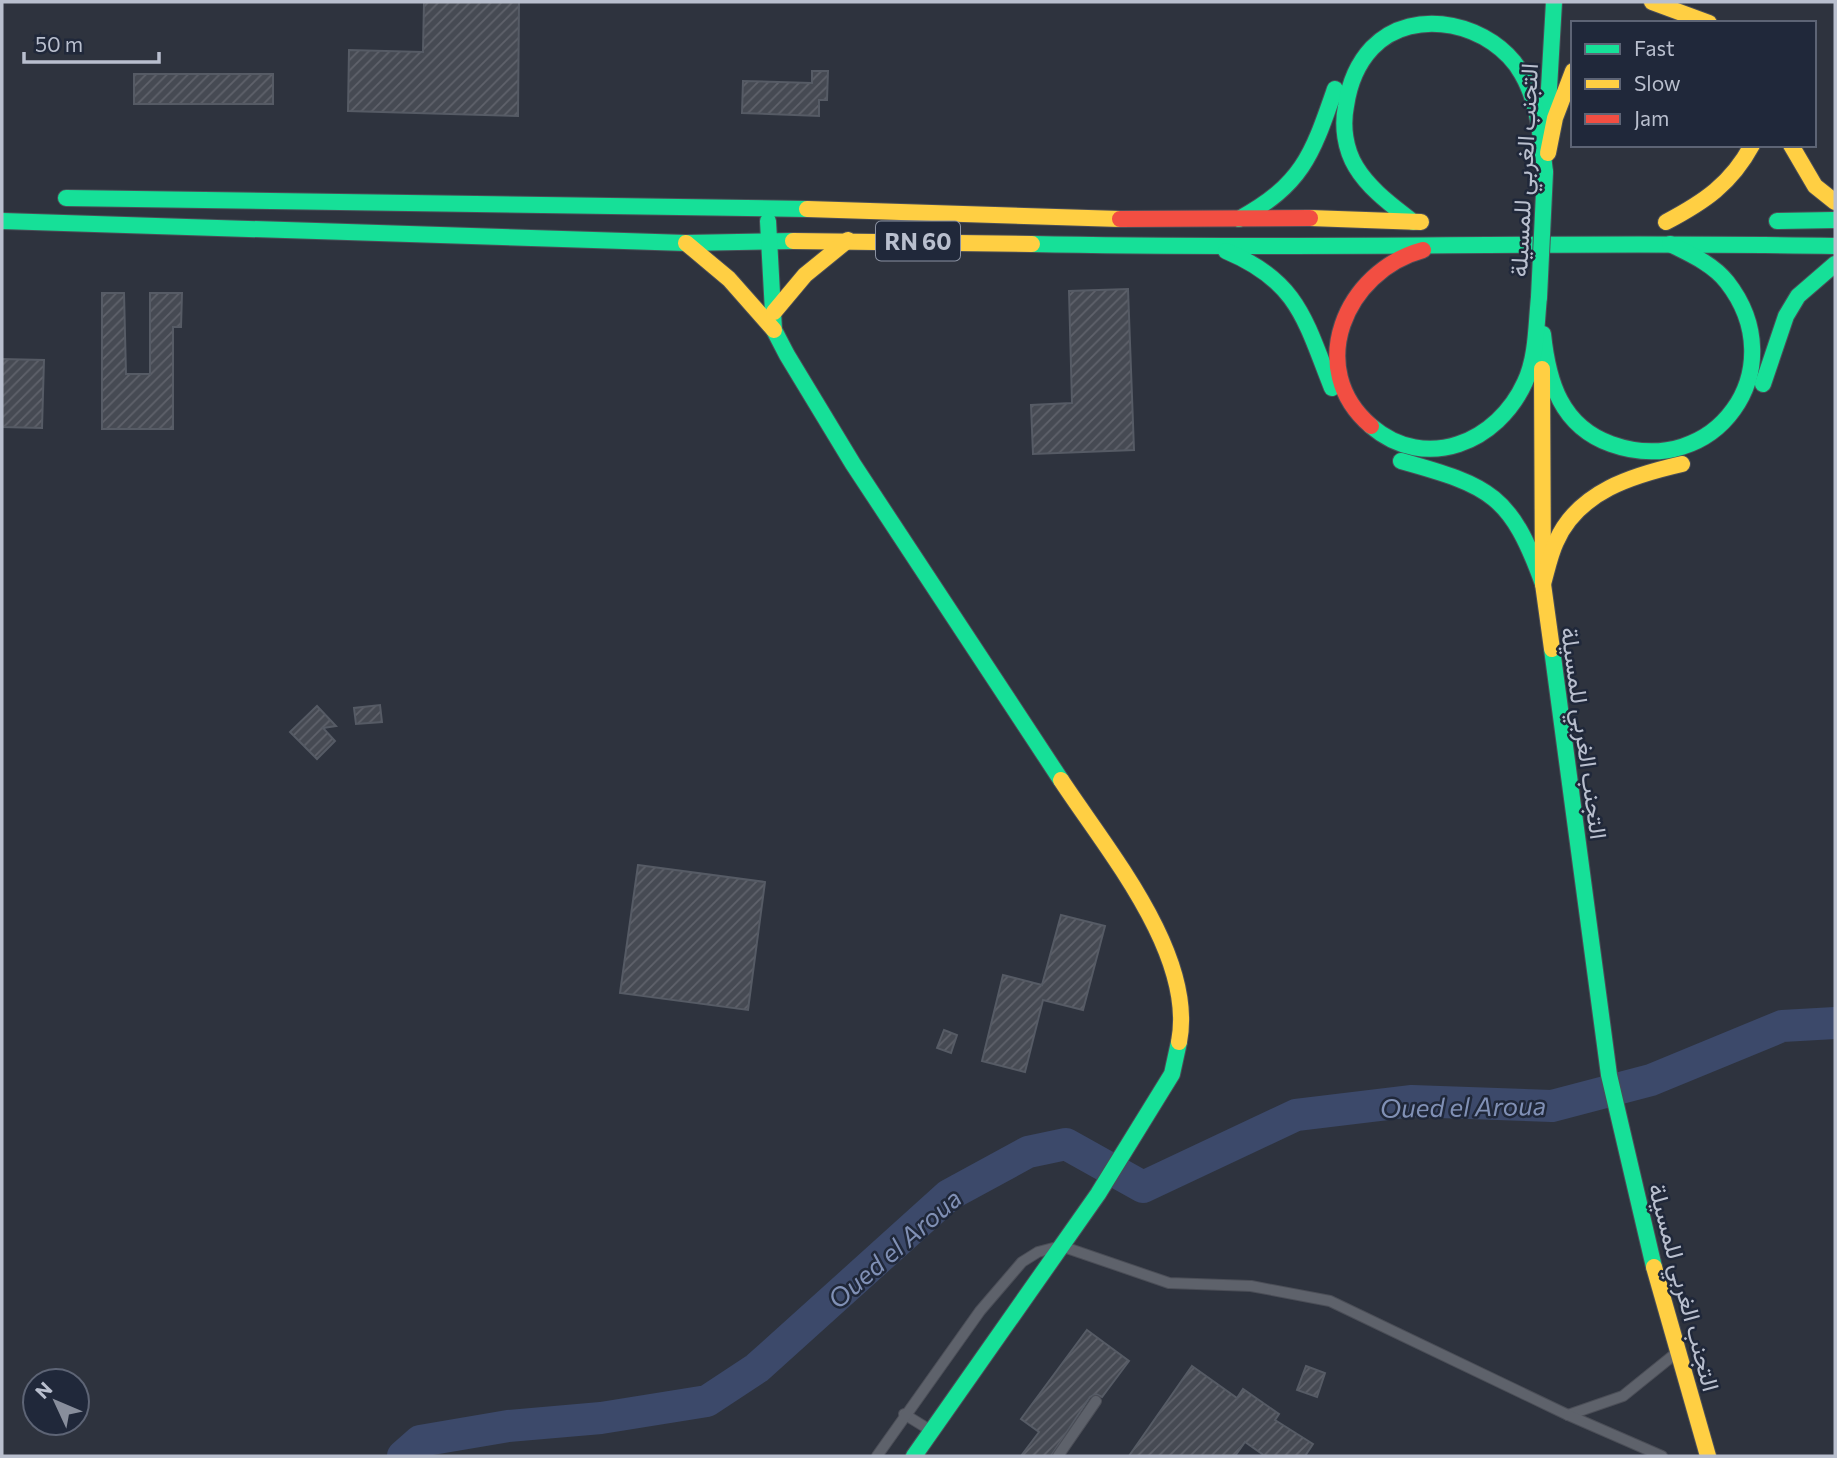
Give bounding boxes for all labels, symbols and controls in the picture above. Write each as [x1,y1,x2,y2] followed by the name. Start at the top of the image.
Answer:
[24,21,159,65] scale bar
[1571,21,1816,147] legend
[35,31,83,56] text: 50 m
[1634,35,1675,60] text: Fast
[1503,62,1549,278] street label: التجنب الغربي للمسيلة
[1634,70,1681,95] text: Slow
[1634,105,1669,130] text: Jam
[876,222,960,260] road number: RN 60
[1550,625,1614,842] street label: التجنب الغربي للمسيلة
[1380,1089,1546,1123] water label: Oued el Aroua
[1637,1180,1727,1396] street label: التجنب الغربي للمسيلة
[821,1182,967,1314] water label: Oued el Aroua
[21,1367,91,1437] north arrow
[30,1377,57,1403] text: N

